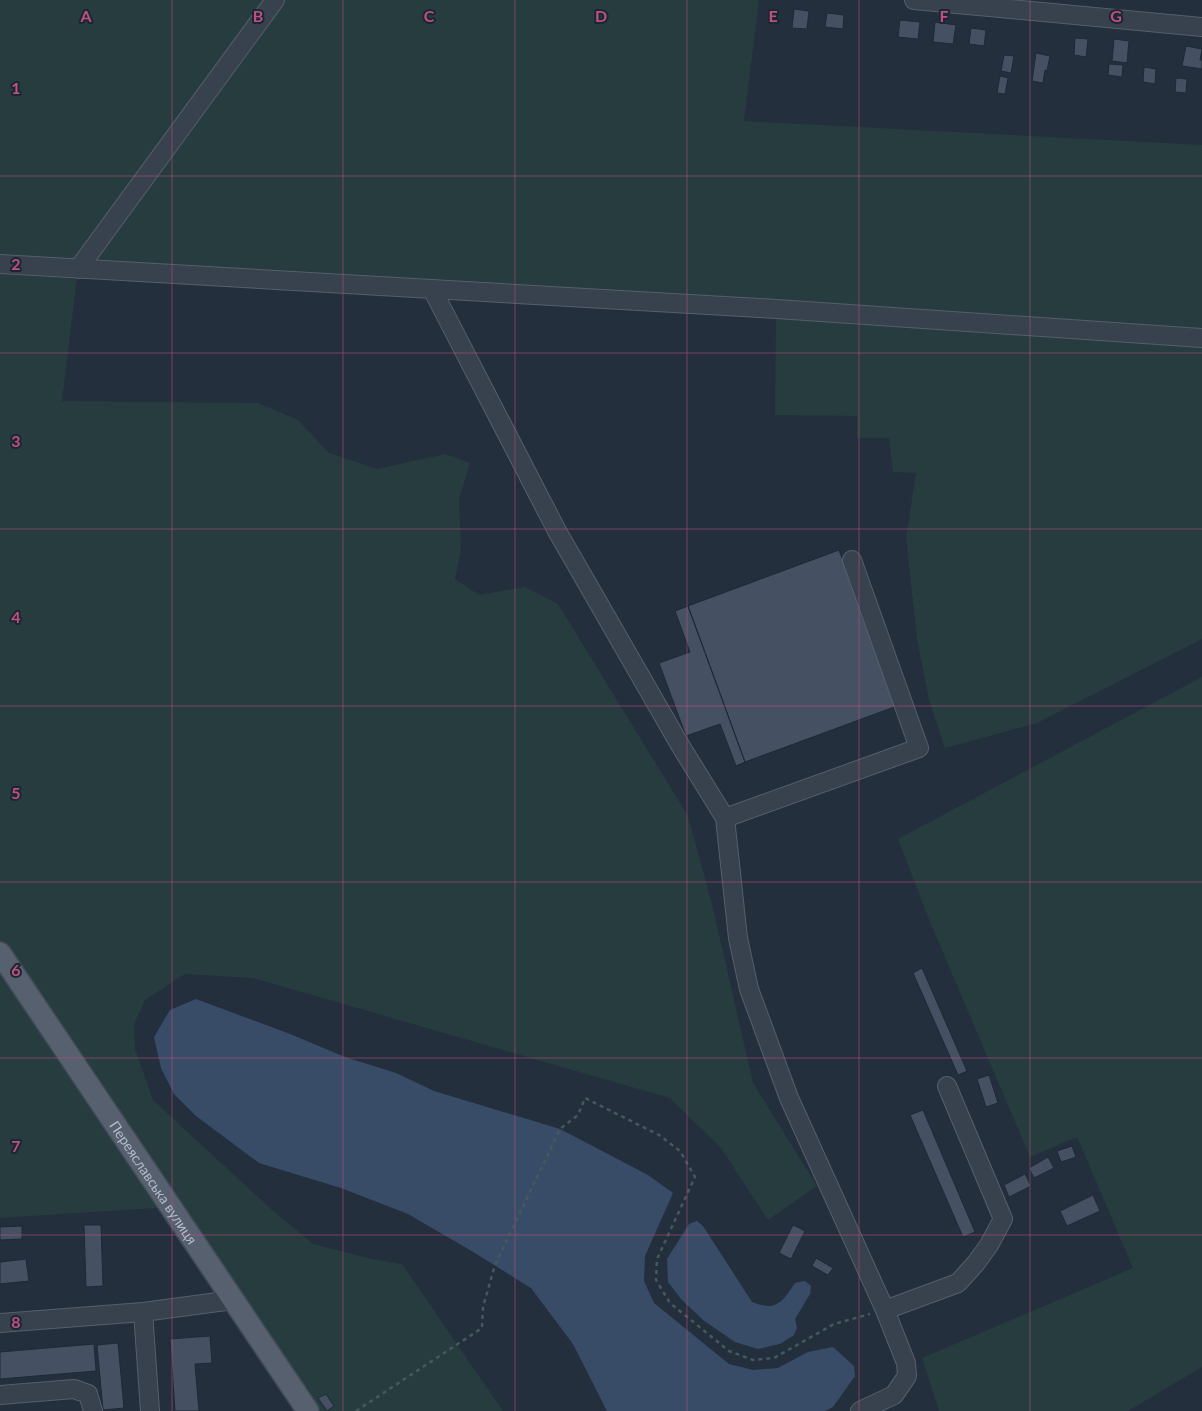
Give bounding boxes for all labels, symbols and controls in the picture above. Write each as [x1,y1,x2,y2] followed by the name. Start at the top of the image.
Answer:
[79,6,92,25] text: A
[253,6,263,25] text: B
[424,6,435,25] text: C
[595,6,607,25] text: D
[768,6,778,25] text: E
[939,6,949,25] text: F
[1110,6,1122,25] text: G
[11,78,21,97] text: 1
[11,254,21,273] text: 2
[11,431,21,450] text: 3
[11,607,21,626] text: 4
[11,783,21,802] text: 5
[11,960,21,979] text: 6
[107,1117,201,1247] street label: Переяславська вулиця
[11,1136,21,1155] text: 7
[11,1312,21,1331] text: 8

